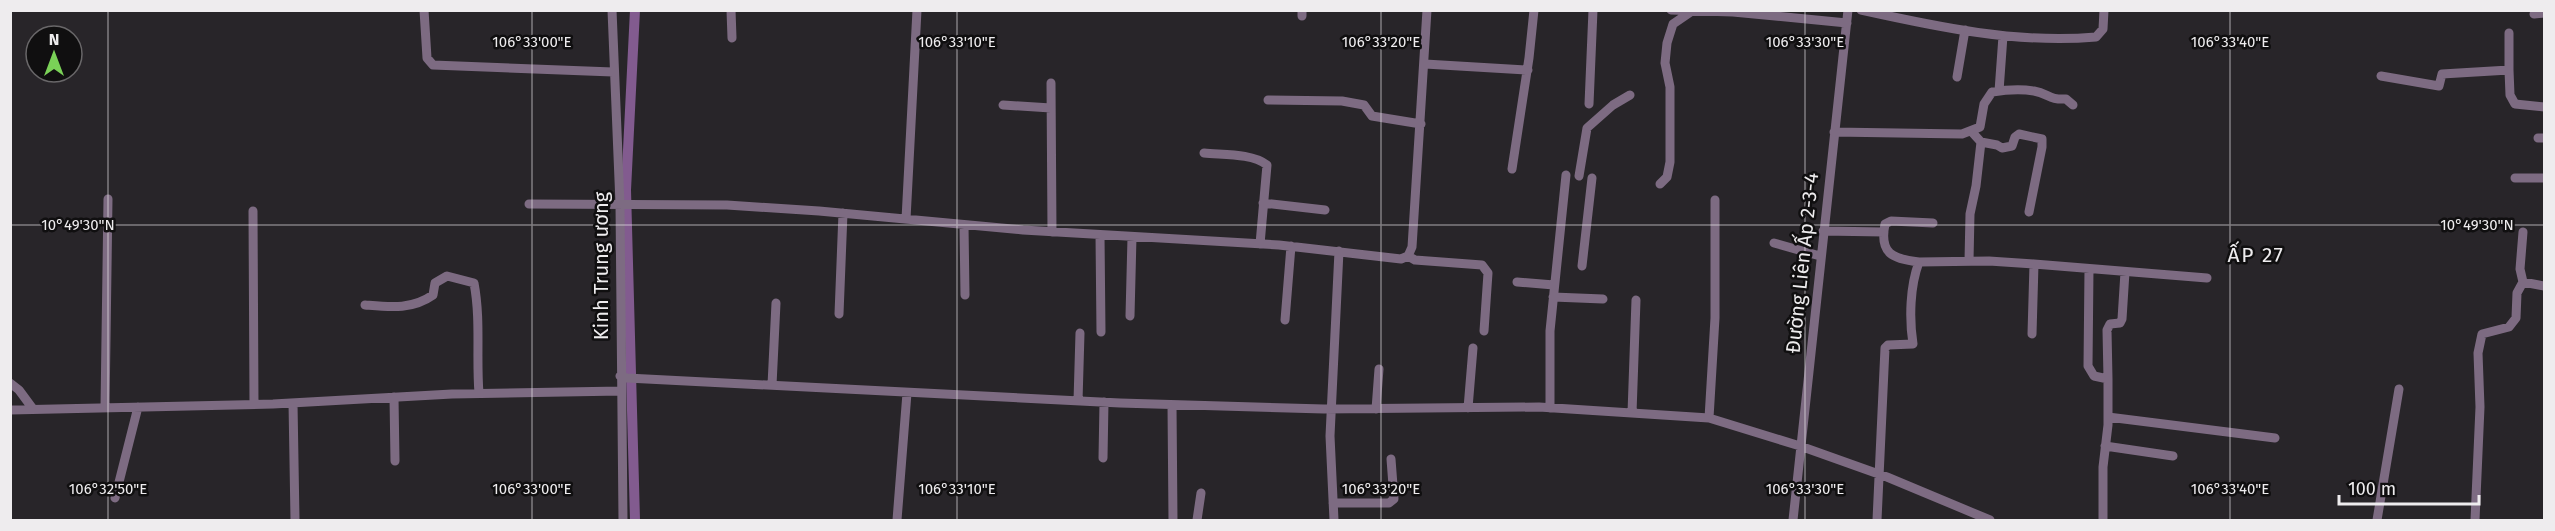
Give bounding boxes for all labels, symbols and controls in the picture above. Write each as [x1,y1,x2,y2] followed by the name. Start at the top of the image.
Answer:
[24,24,84,84] north arrow
[49,30,59,49] text: N
[492,33,572,51] text: 106°33'00"E
[918,33,996,51] text: 106°33'10"E
[1342,33,1420,51] text: 106°33'20"E
[1766,33,1844,51] text: 106°33'30"E
[2191,33,2269,51] text: 106°33'40"E
[1778,171,1823,354] street label: Đường Liên Ấp 2-3-4
[589,191,613,340] street label: Kinh Trung ương
[41,216,115,234] text: 10°49'30"N
[2440,216,2514,234] text: 10°49'30"N
[2228,240,2284,268] district label: ẤP 27
[2339,468,2478,506] scale bar
[2348,478,2396,500] text: 100 m
[69,480,147,498] text: 106°32'50"E
[492,480,572,498] text: 106°33'00"E
[918,480,996,498] text: 106°33'10"E
[1342,480,1420,498] text: 106°33'20"E
[1766,480,1844,498] text: 106°33'30"E
[2191,480,2269,498] text: 106°33'40"E

